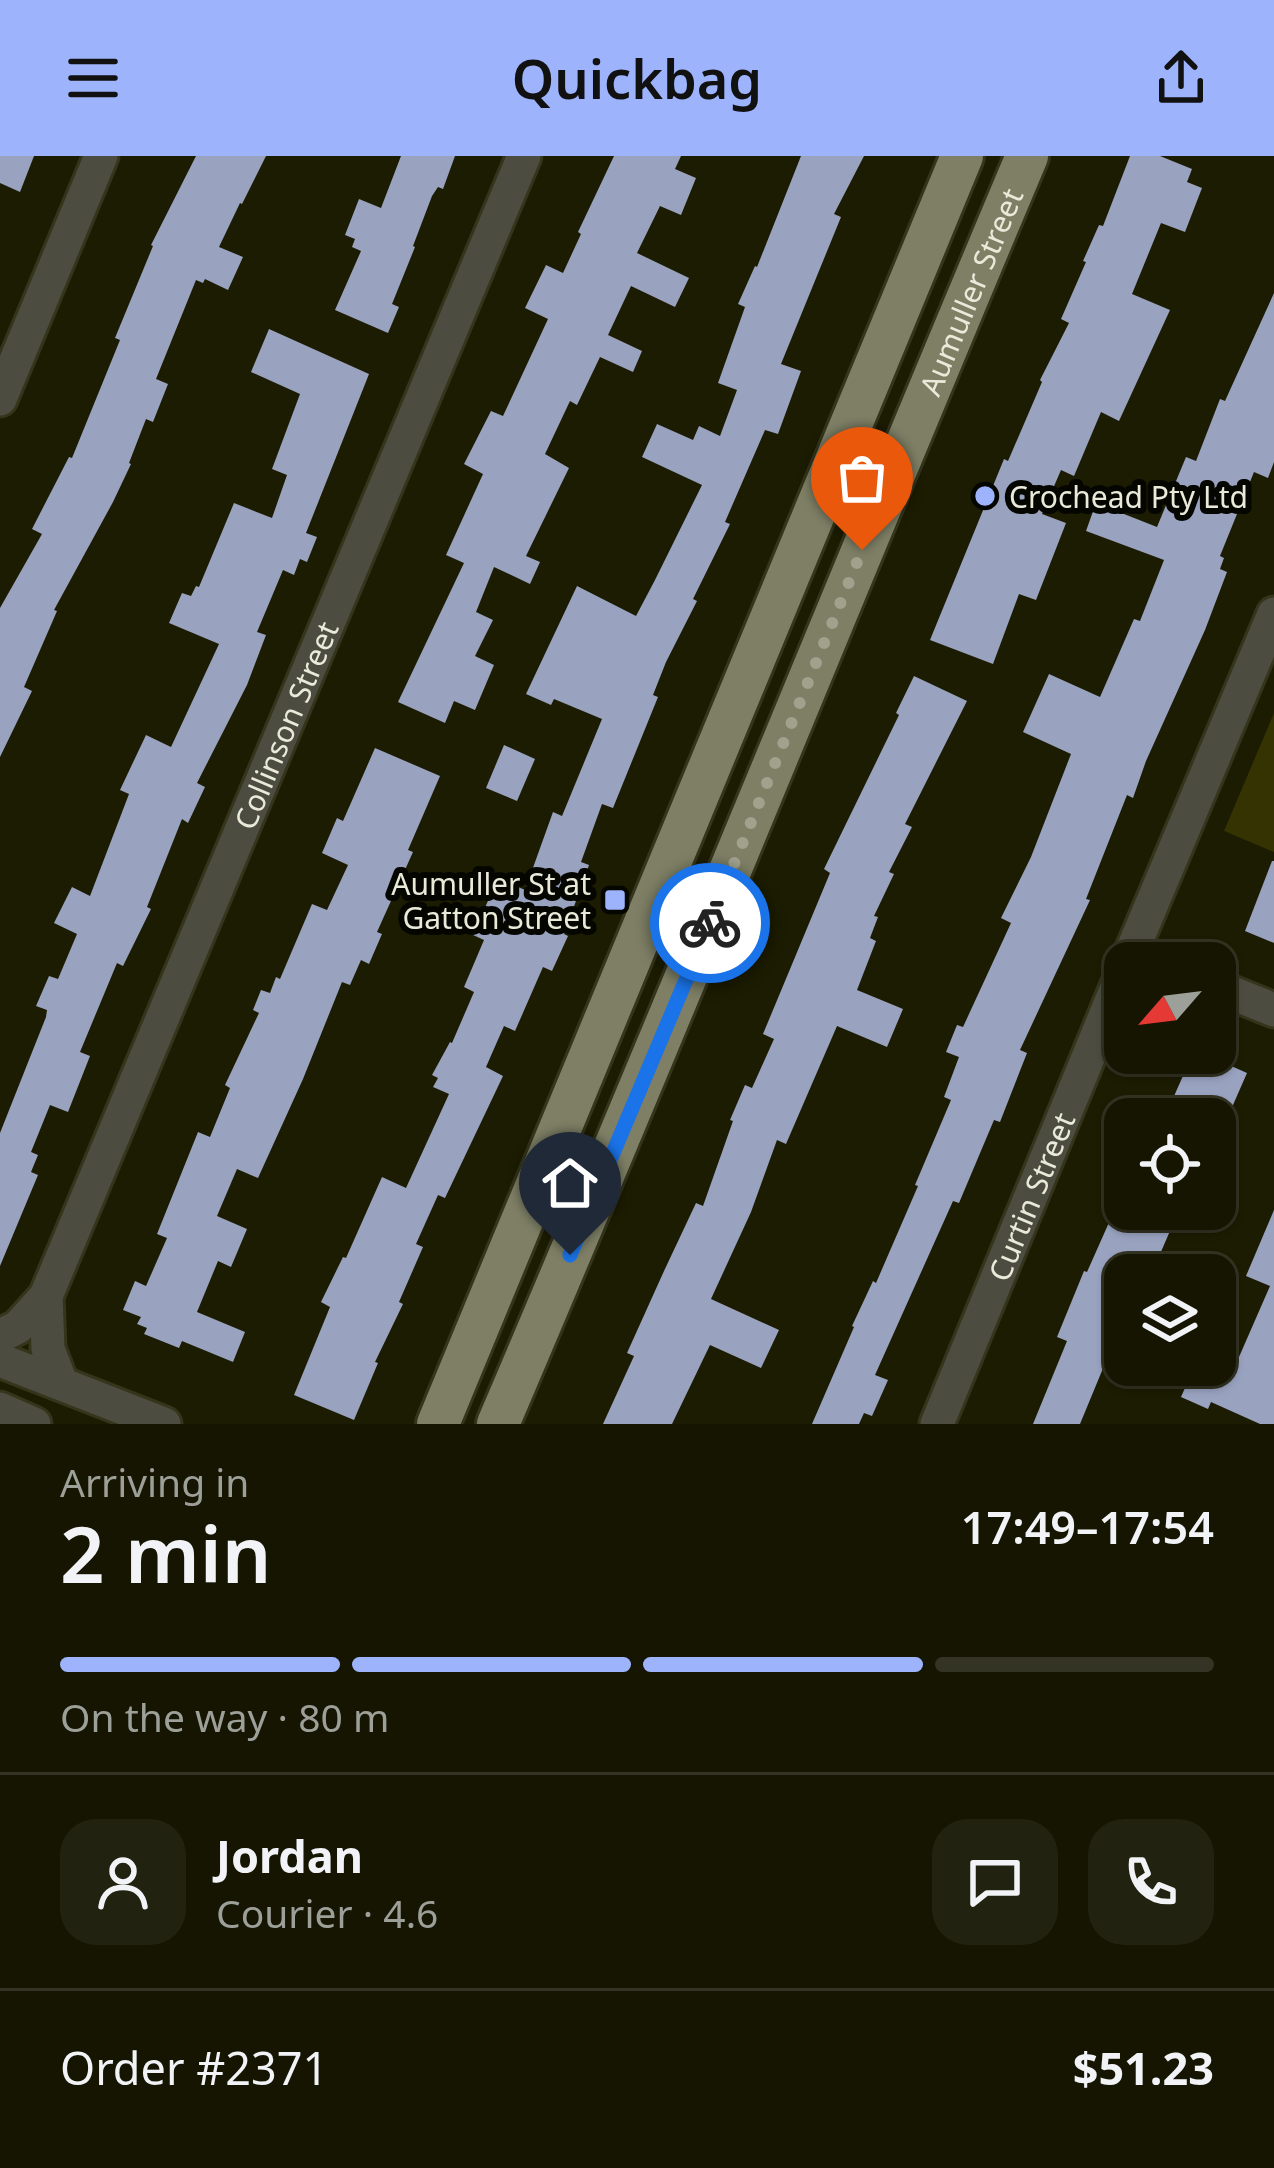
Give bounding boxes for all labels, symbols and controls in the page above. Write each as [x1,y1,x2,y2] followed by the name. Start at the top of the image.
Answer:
[512,41,762,115] text: Quickbag
[60,45,126,111] icon: menu
[1148,45,1214,111] icon: share
[909,182,1032,401] street label: Aumuller Street
[811,427,913,550] pin
[829,445,895,511] icon: bag
[1009,476,1248,517] place label: Crochead Pty Ltd
[972,483,998,509] marker: Crochead Pty Ltd
[224,615,347,835] street label: Collinson Street
[391,863,591,938] place label: Aumuller St at Gatton Street
[650,863,770,983] courier
[602,887,628,913] marker: Aumuller St at Gatton Street
[677,890,743,956] icon: bike
[1104,942,1236,1074] north arrow
[1104,942,1236,1386] map controls
[1104,1098,1236,1230] button: locate
[978,1106,1084,1287] street label: Curtin Street
[519,1132,621,1255] pin
[537,1150,603,1216] icon: home
[1104,1254,1236,1386] button: layers
[60,1455,249,1508] text: Arriving in
[961,1496,1214,1557] text: 17:49–17:54
[60,1500,272,1606] text: 2 min
[60,1690,389,1743] text: On the way · 80 m
[60,1819,186,1945] button: person
[932,1819,1058,1945] button: chat
[1088,1819,1214,1945] button: phone
[216,1825,363,1886] text: Jordan
[216,1886,438,1939] text: Courier · 4.6
[60,2037,328,2098] text: Order #2371
[1073,2037,1214,2098] text: $51.23

